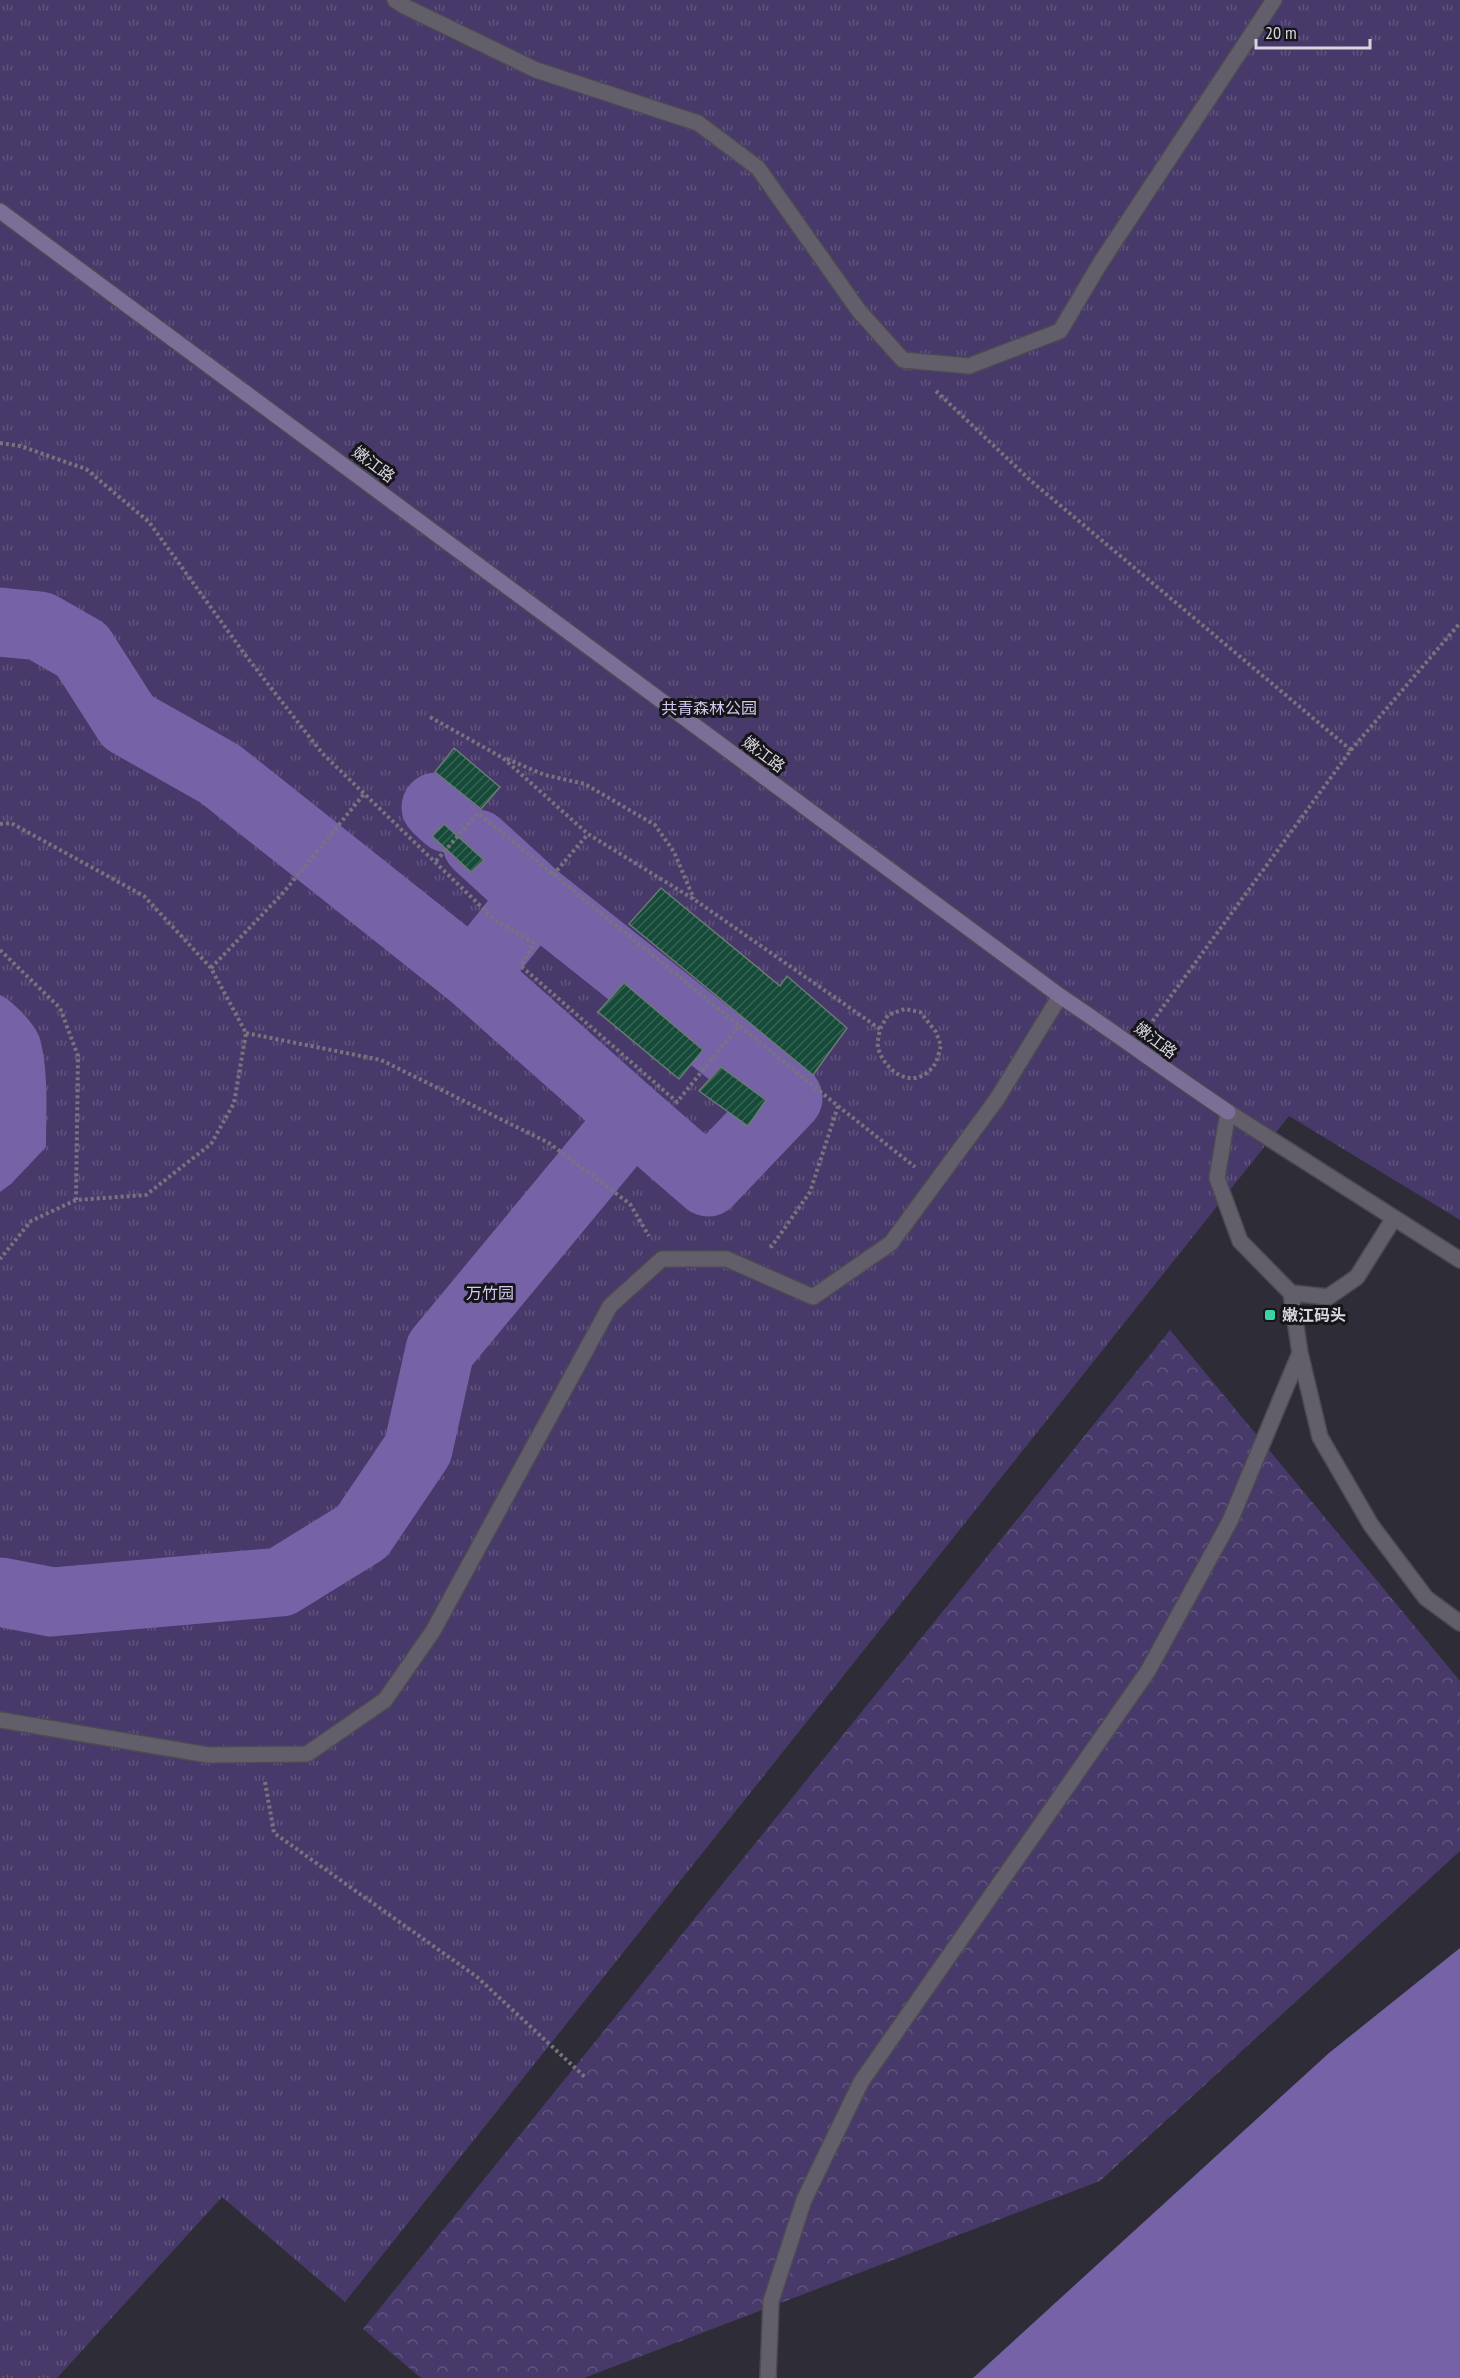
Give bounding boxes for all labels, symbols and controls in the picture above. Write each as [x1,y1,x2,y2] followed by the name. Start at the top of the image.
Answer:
[1256,12,1370,50] scale bar
[1265,21,1297,44] text: 20 m
[349,442,399,486] street label: 嫩江路
[661,698,757,718] park label: 共青森林公园
[739,732,789,776] street label: 嫩江路
[1131,1018,1181,1062] street label: 嫩江路
[466,1283,514,1303] park label: 万竹园
[1282,1305,1346,1325] place label: 嫩江码头
[1263,1308,1277,1322] marker: 嫩江码头

